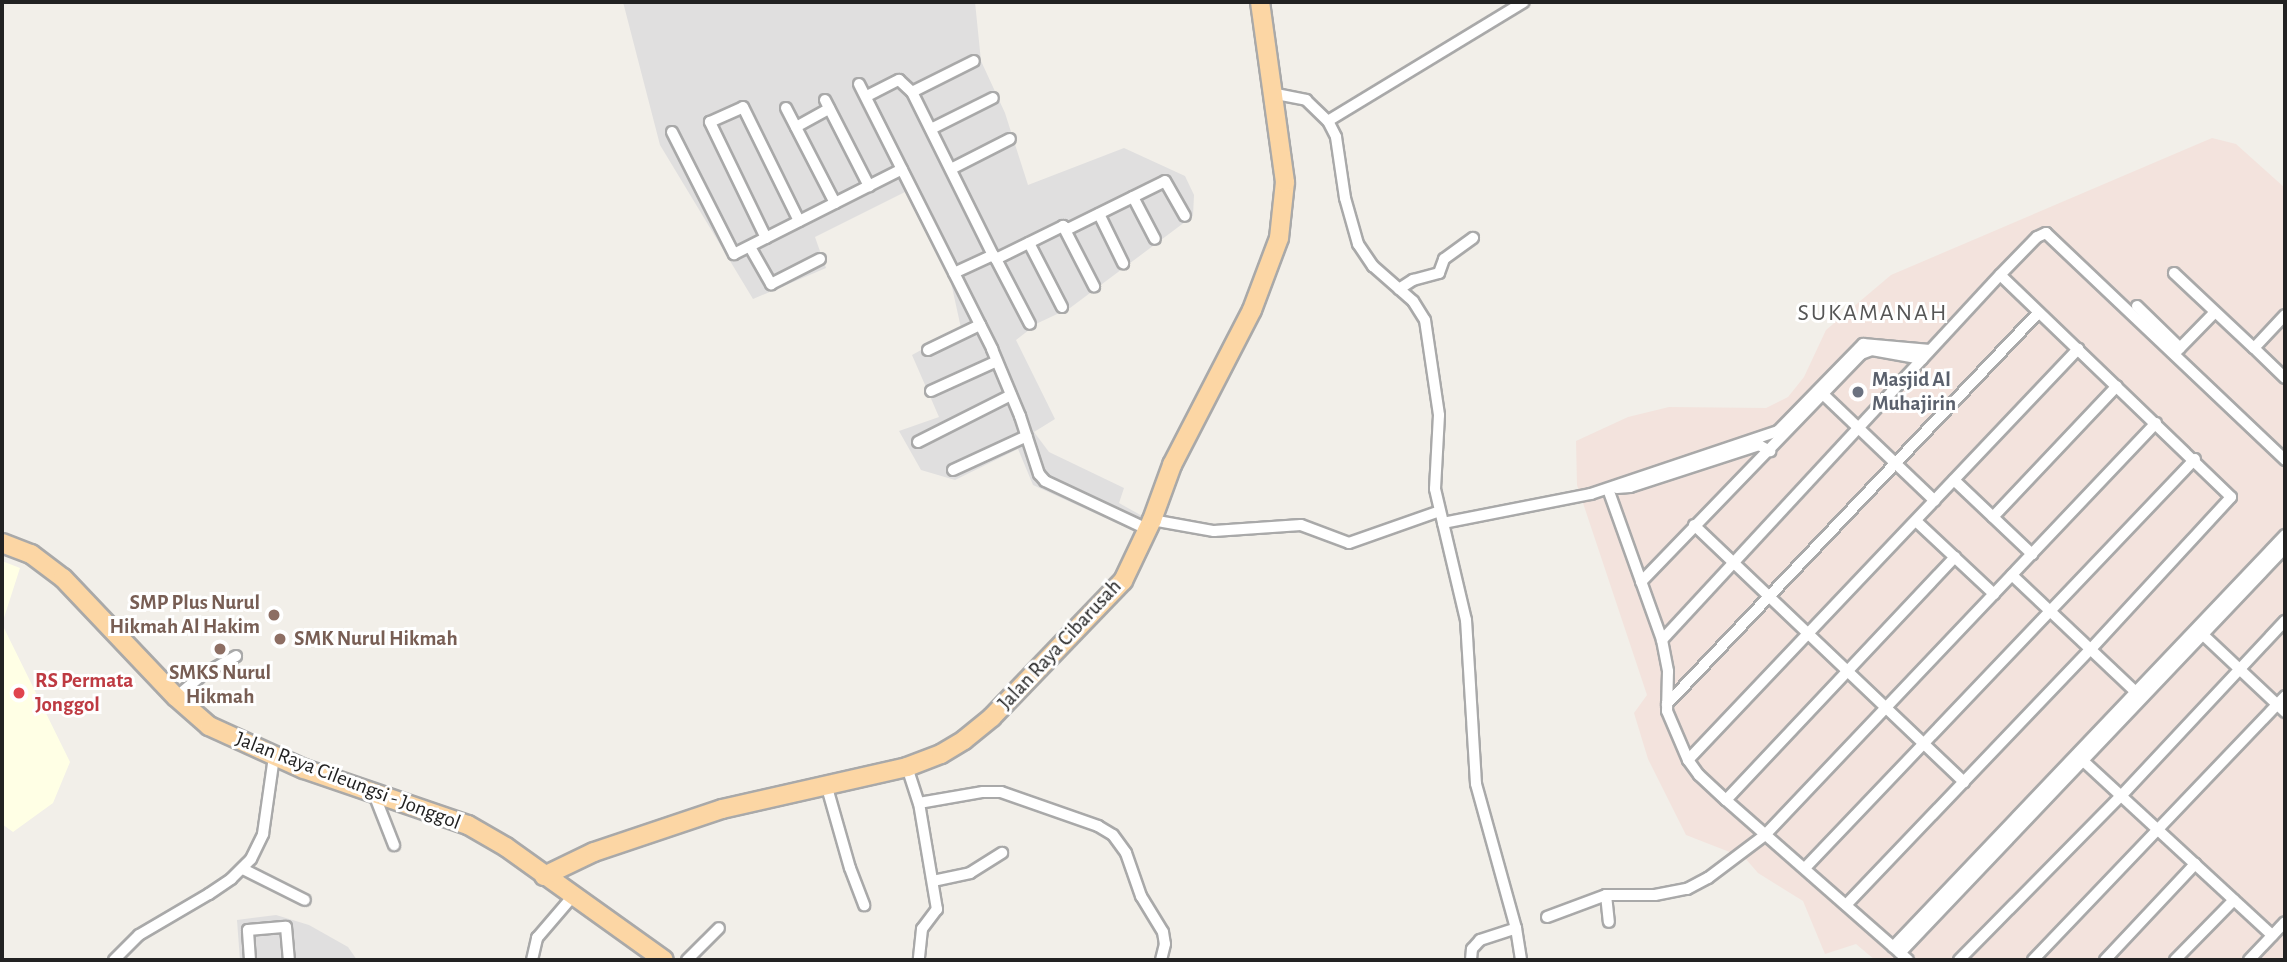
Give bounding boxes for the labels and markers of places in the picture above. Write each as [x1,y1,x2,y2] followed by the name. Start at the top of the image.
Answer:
[1872,367,1956,417] place label: Masjid Al Muhajirin
[1850,384,1866,400] marker: Masjid Al Muhajirin
[109,590,260,640] place label: SMP Plus Nurul Hikmah Al Hakim
[266,607,282,623] marker: SMP Plus Nurul Hikmah Al Hakim
[294,626,458,652] place label: SMK Nurul Hikmah
[272,631,288,647] marker: SMK Nurul Hikmah
[212,641,228,657] marker: SMKS Nurul Hikmah
[169,660,271,710] place label: SMKS Nurul Hikmah
[35,668,133,718] place label: RS Permata Jonggol
[9,683,29,703] marker: RS Permata Jonggol

